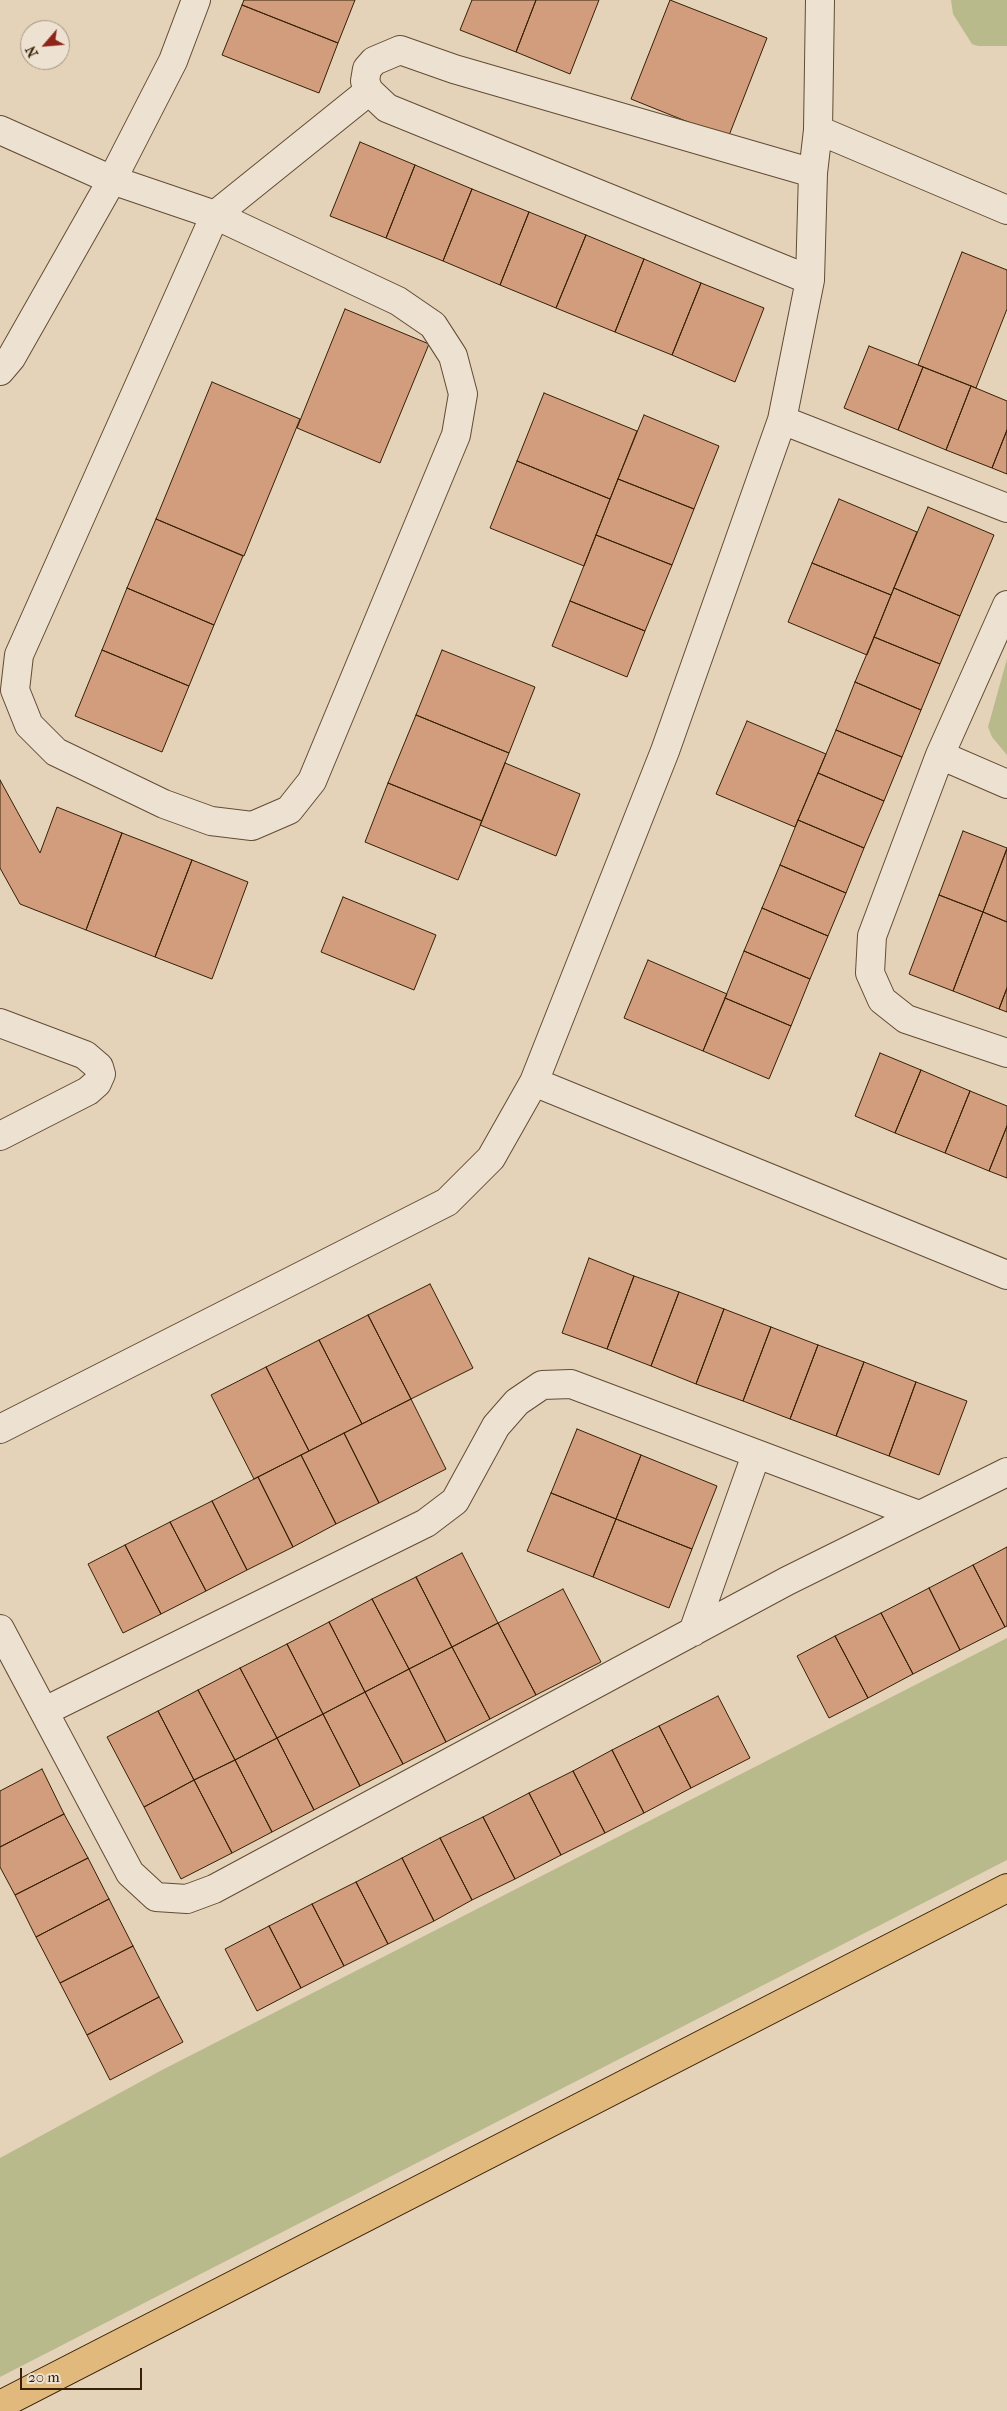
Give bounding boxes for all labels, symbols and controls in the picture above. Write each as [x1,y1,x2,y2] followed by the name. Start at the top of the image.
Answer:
[20,20,70,70] north arrow
[22,43,42,60] text: N
[22,2358,145,2390] scale bar
[28,2368,60,2386] text: 20 m

